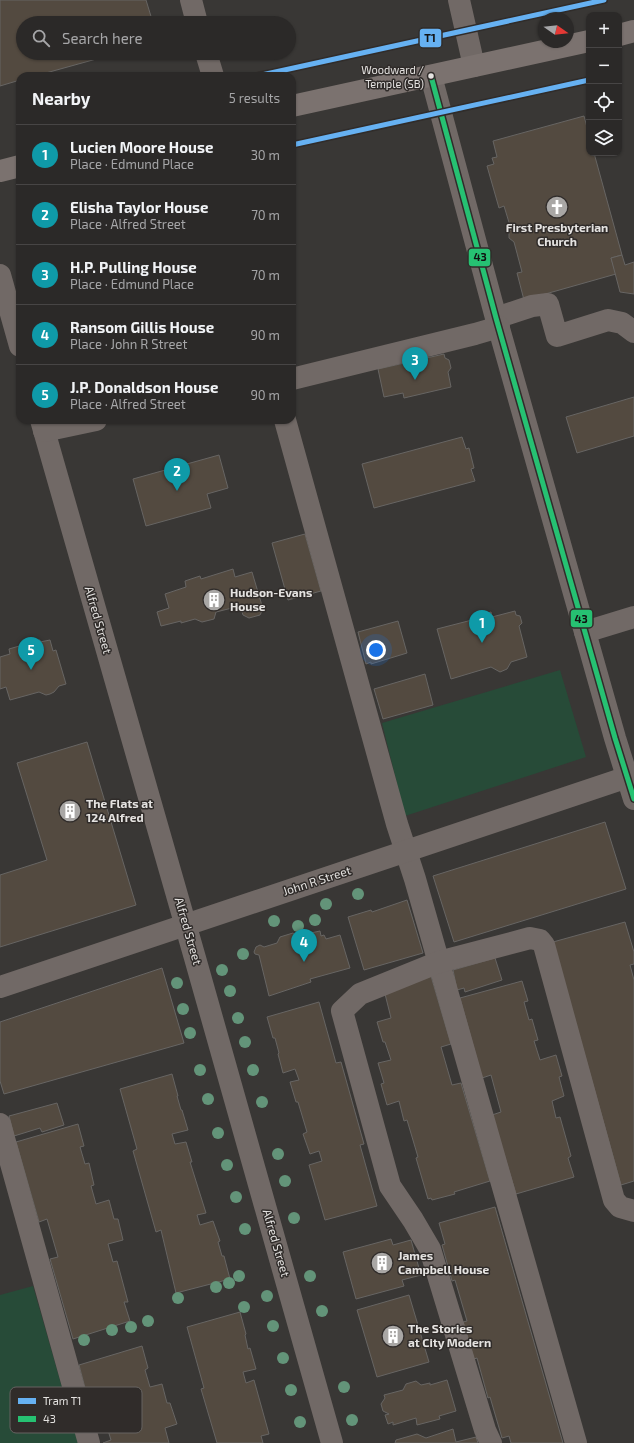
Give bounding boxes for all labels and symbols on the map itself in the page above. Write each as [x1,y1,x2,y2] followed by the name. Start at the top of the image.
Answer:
[538,12,574,48] north arrow
[419,28,442,48] line badge: T1
[424,31,436,44] text: T1
[361,63,424,90] place label: Woodward / Temple (SB)
[426,71,436,81] marker: Woodward / Temple (SB)
[544,194,570,220] church icon: First Presbyterian Church
[506,220,608,248] place label: First Presbyterian Church
[468,248,491,267] line badge: 43
[473,250,487,263] text: 43
[402,347,428,380] pin: 3
[164,458,190,491] pin: 2
[83,584,115,655] street label: Alfred Street
[230,585,312,613] place label: Hudson-Evans House
[201,587,227,613] building icon: Hudson-Evans House
[570,609,593,628] line badge: 43
[469,610,495,643] pin: 1
[574,612,588,625] text: 43
[18,637,44,670] pin: 5
[366,640,386,660] your location
[86,796,153,824] place label: The Flats at 124 Alfred
[57,798,83,824] building icon: The Flats at 124 Alfred
[281,862,353,898] street label: John R Street
[173,895,205,966] street label: Alfred Street
[291,929,317,962] pin: 4
[261,1207,293,1278] street label: Alfred Street
[398,1248,490,1276] place label: James Campbell House
[369,1250,395,1276] building icon: James Campbell House
[408,1321,491,1350] place label: The Stories at City Modern
[380,1323,406,1349] building icon: The Stories at City Modern
[10,1387,142,1433] legend
[43,1394,81,1407] text: Tram T1
[43,1412,56,1425] text: 43

